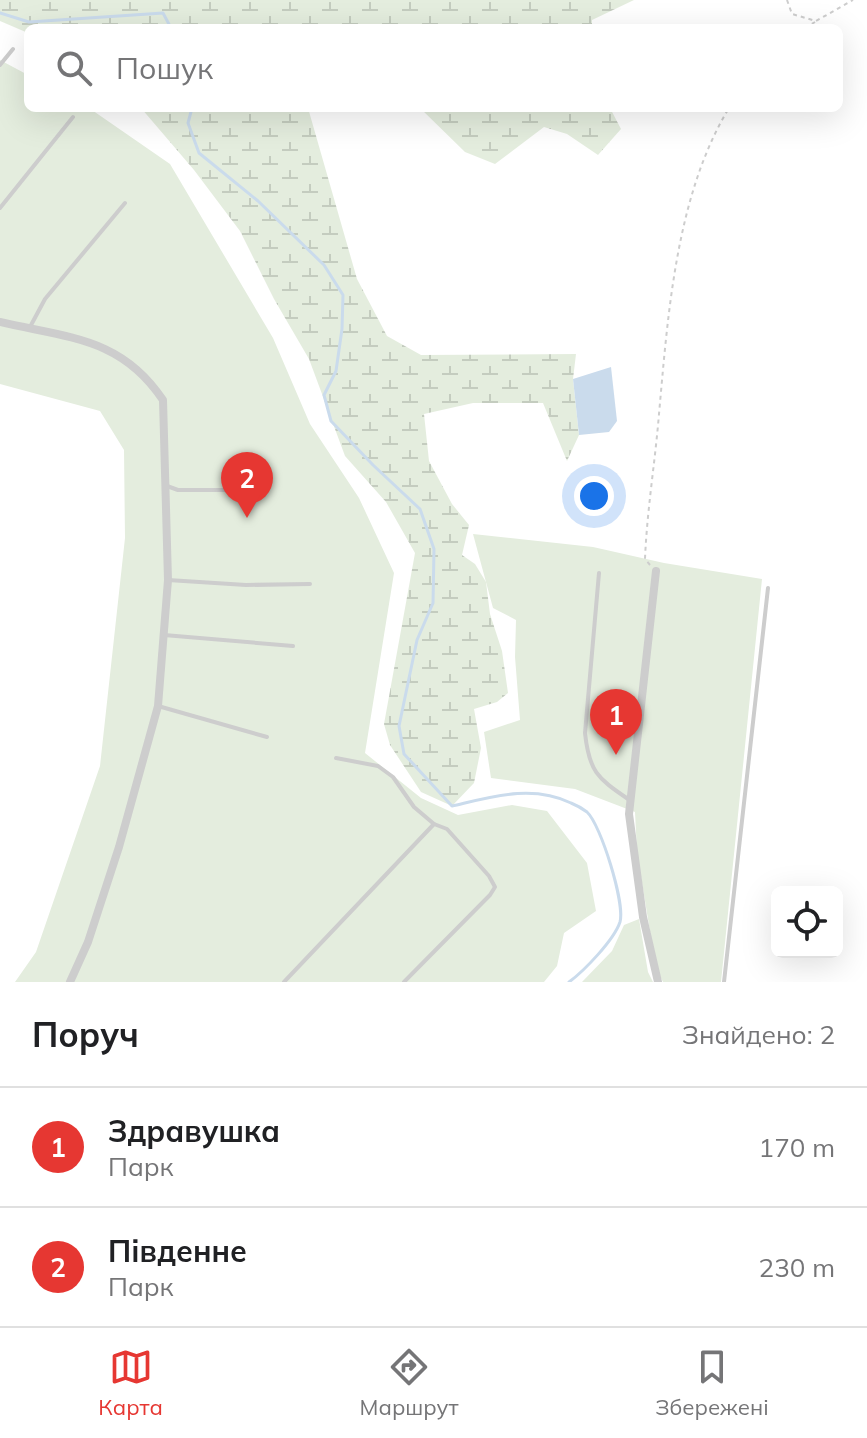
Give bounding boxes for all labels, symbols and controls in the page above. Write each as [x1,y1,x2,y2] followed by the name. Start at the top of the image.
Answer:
[24,24,843,112] search box
[52,46,96,90] icon: search
[116,49,213,87] text: Пошук
[221,452,273,518] pin: 2
[574,476,614,516] your location
[590,689,642,755] pin: 1
[771,886,843,958] map controls
[771,886,843,958] button: locate
[32,1013,139,1056] text: Поруч
[682,1018,835,1051] text: Знайдено: 2
[108,1112,280,1150] text: Здравушка
[50,1131,66,1164] text: 1
[759,1131,835,1164] text: 170 m
[108,1150,174,1183] text: Парк
[108,1232,247,1270] text: Південне
[50,1251,66,1284] text: 2
[759,1251,835,1284] text: 230 m
[108,1270,174,1303] text: Парк
[98,1345,163,1421] tab: Карта
[360,1345,459,1421] tab: Маршрут
[655,1345,769,1421] tab: Збережені

